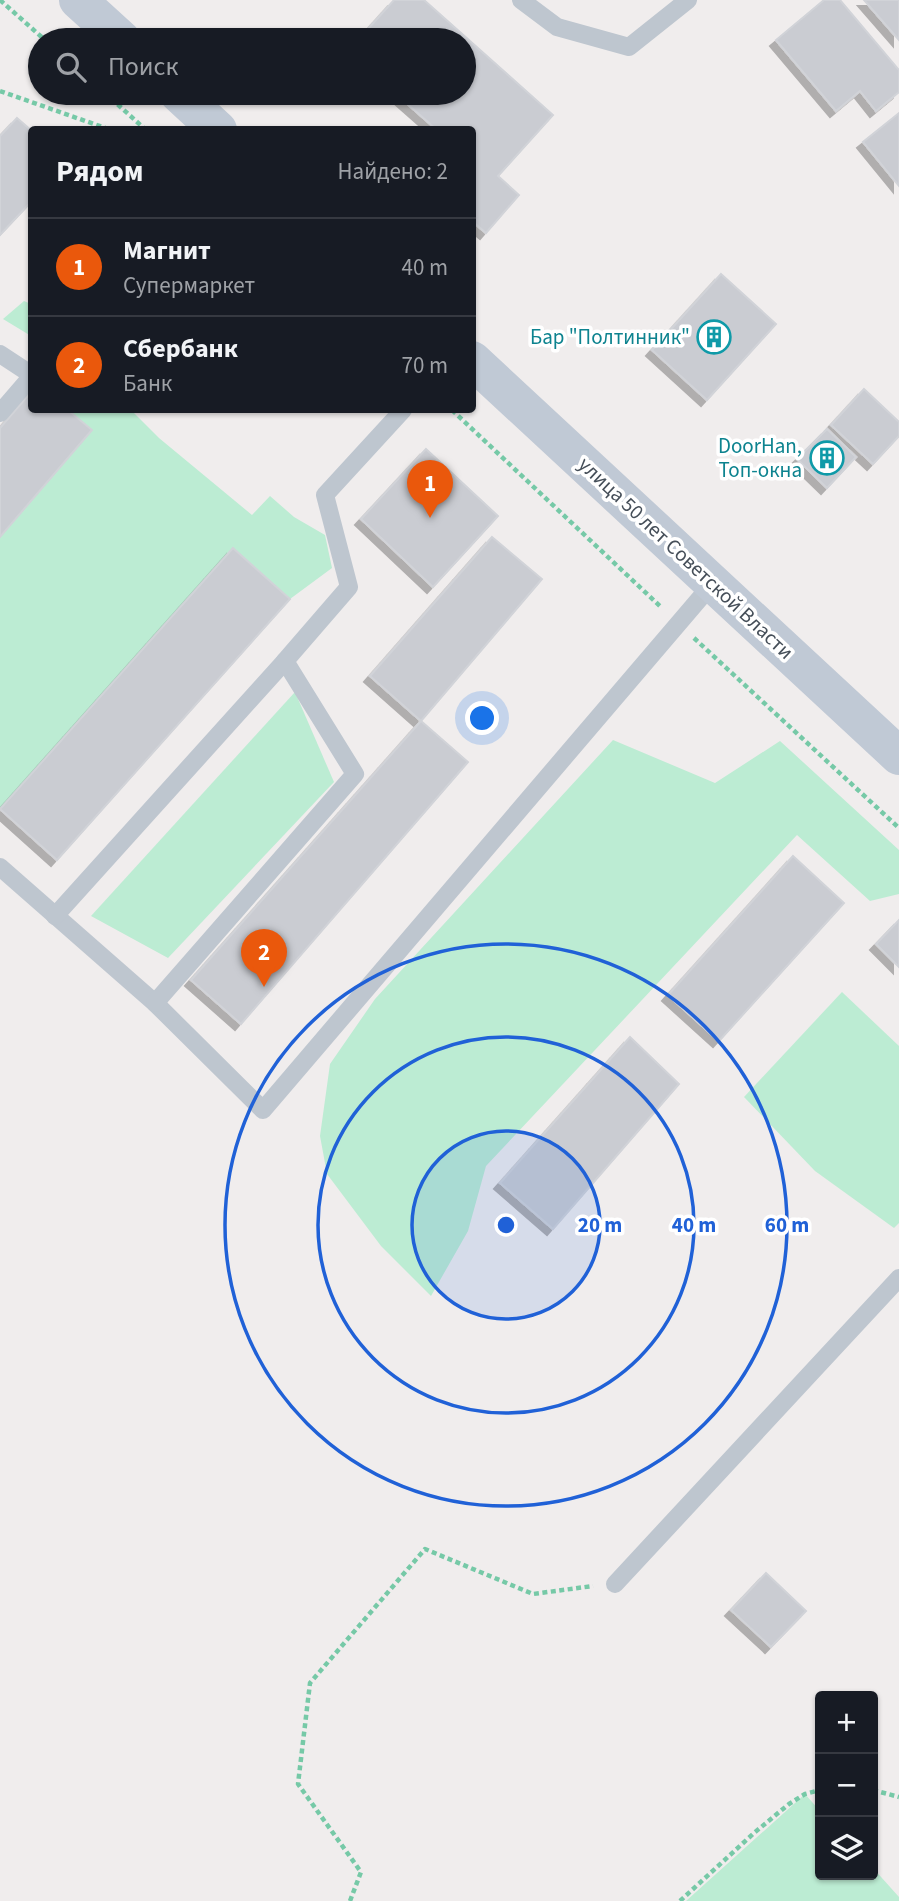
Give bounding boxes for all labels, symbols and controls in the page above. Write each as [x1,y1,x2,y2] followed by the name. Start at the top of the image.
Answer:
[28,28,476,105] search box
[52,48,90,86] icon: search
[108,48,178,85] text: Поиск
[56,150,144,193] text: Рядом
[338,155,448,188] text: Найдено: 2
[123,232,211,269] text: Магнит
[73,251,85,284] text: 1
[401,251,448,284] text: 40 m
[123,269,255,302] text: Супермаркет
[695,318,733,356] building icon: Бар "Полтинник"
[530,322,690,352] place label: Бар "Полтинник"
[123,330,238,367] text: Сбербанк
[73,349,85,382] text: 2
[401,349,448,382] text: 70 m
[123,367,172,400] text: Банк
[718,431,802,485] place label: DoorHan, Топ-окна
[808,439,846,477] building icon: DoorHan, Топ-окна
[571,450,801,666] street label: улица 50 лет Советской Власти
[407,460,453,518] pin: 1
[465,701,499,735] your location
[241,929,287,987] pin: 2
[578,1210,622,1240] text: 20 m
[672,1210,716,1240] text: 40 m
[765,1210,809,1240] text: 60 m
[494,1213,518,1237] centre of rings
[815,1691,878,1880] map controls
[815,1691,878,1754] button: +
[815,1754,878,1817] button: −
[815,1817,878,1880] button: layers

